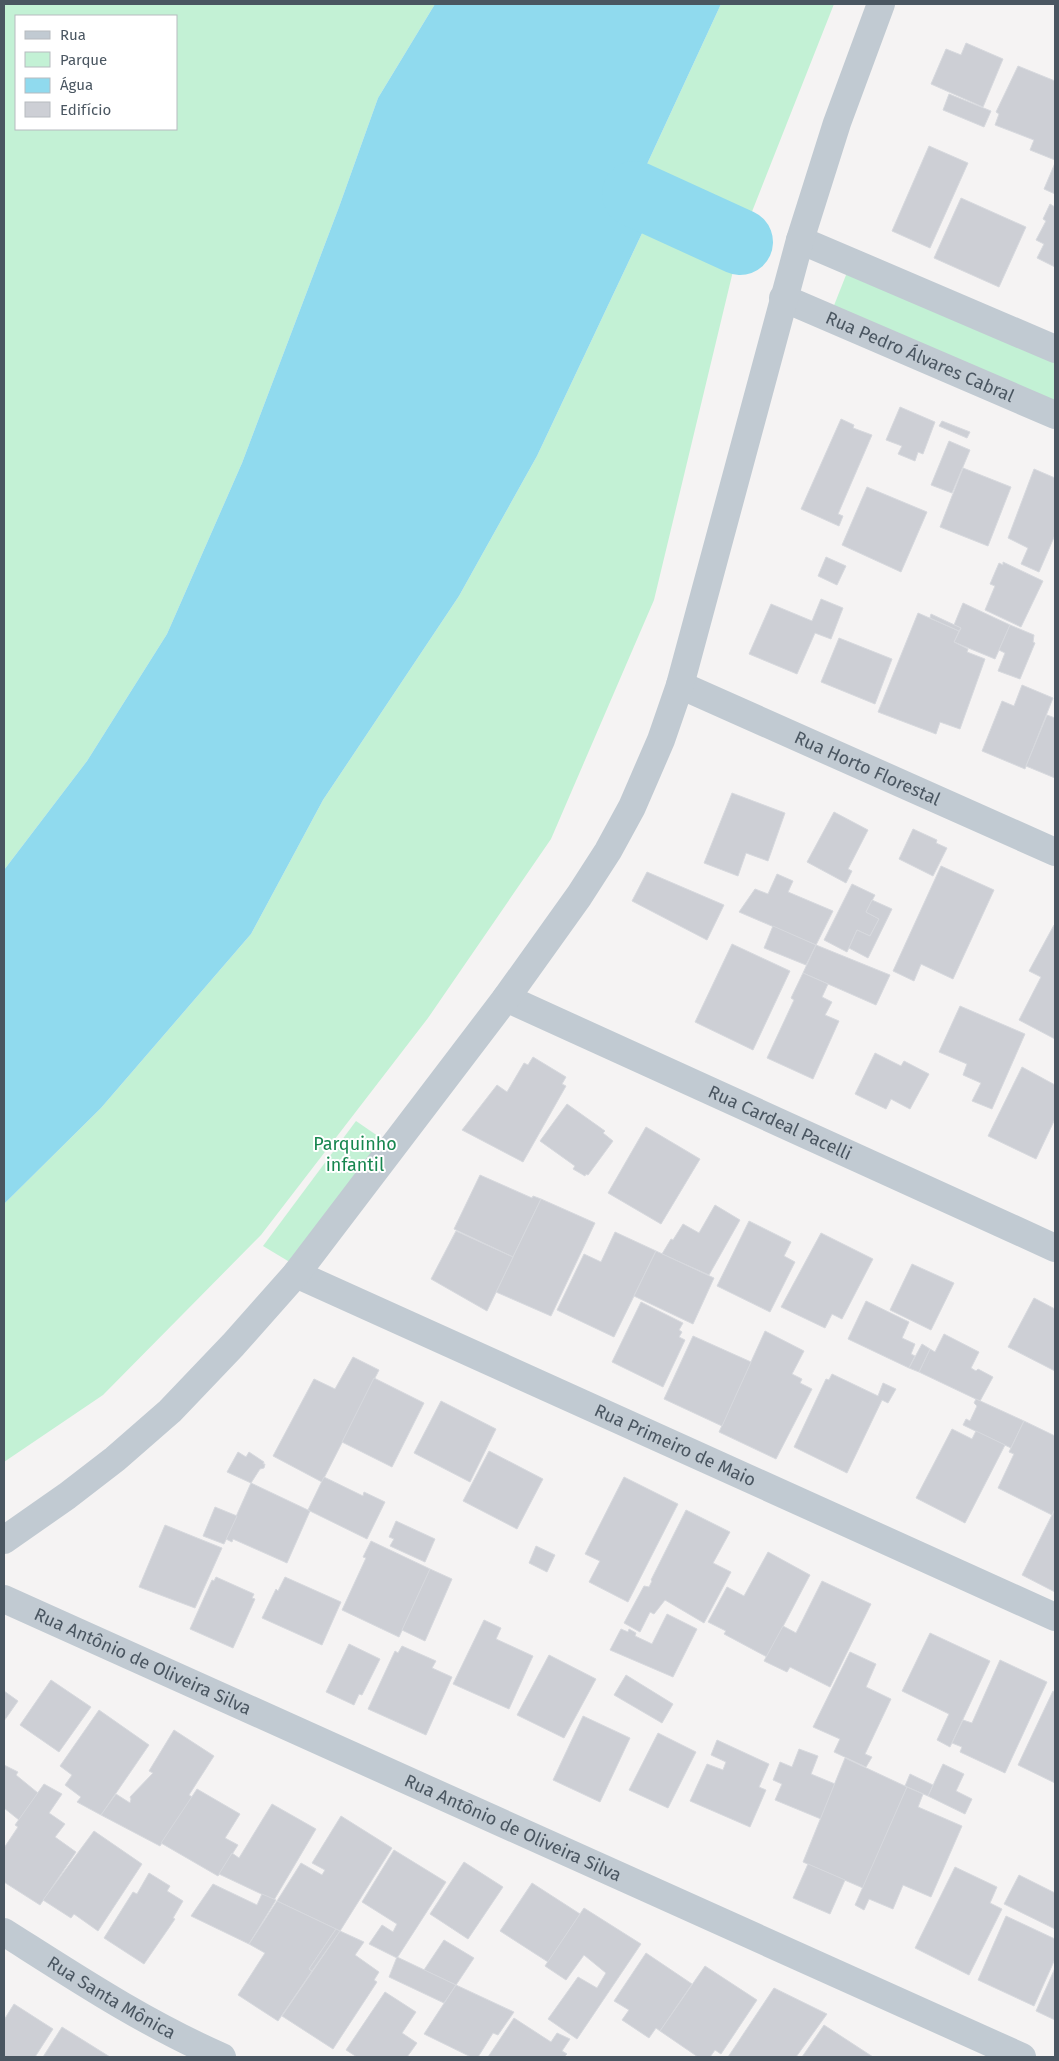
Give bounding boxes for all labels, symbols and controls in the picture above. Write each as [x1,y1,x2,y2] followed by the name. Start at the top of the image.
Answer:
[15,15,178,130] legend
[60,26,86,44] text: Rua
[60,51,107,69] text: Parque
[60,76,93,94] text: Água
[60,101,111,119] text: Edifício
[822,307,1017,407] street label: Rua Pedro Álvares Cabral
[791,726,944,810] street label: Rua Horto Florestal
[705,1081,855,1165] street label: Rua Cardeal Pacelli
[313,1133,397,1176] park label: Parquinho infantil
[591,1399,759,1491] street label: Rua Primeiro de Maio
[31,1603,255,1720] street label: Rua Antônio de Oliveira Silva
[401,1770,625,1886] street label: Rua Antônio de Oliveira Silva
[43,1951,179,2044] street label: Rua Santa Mônica

